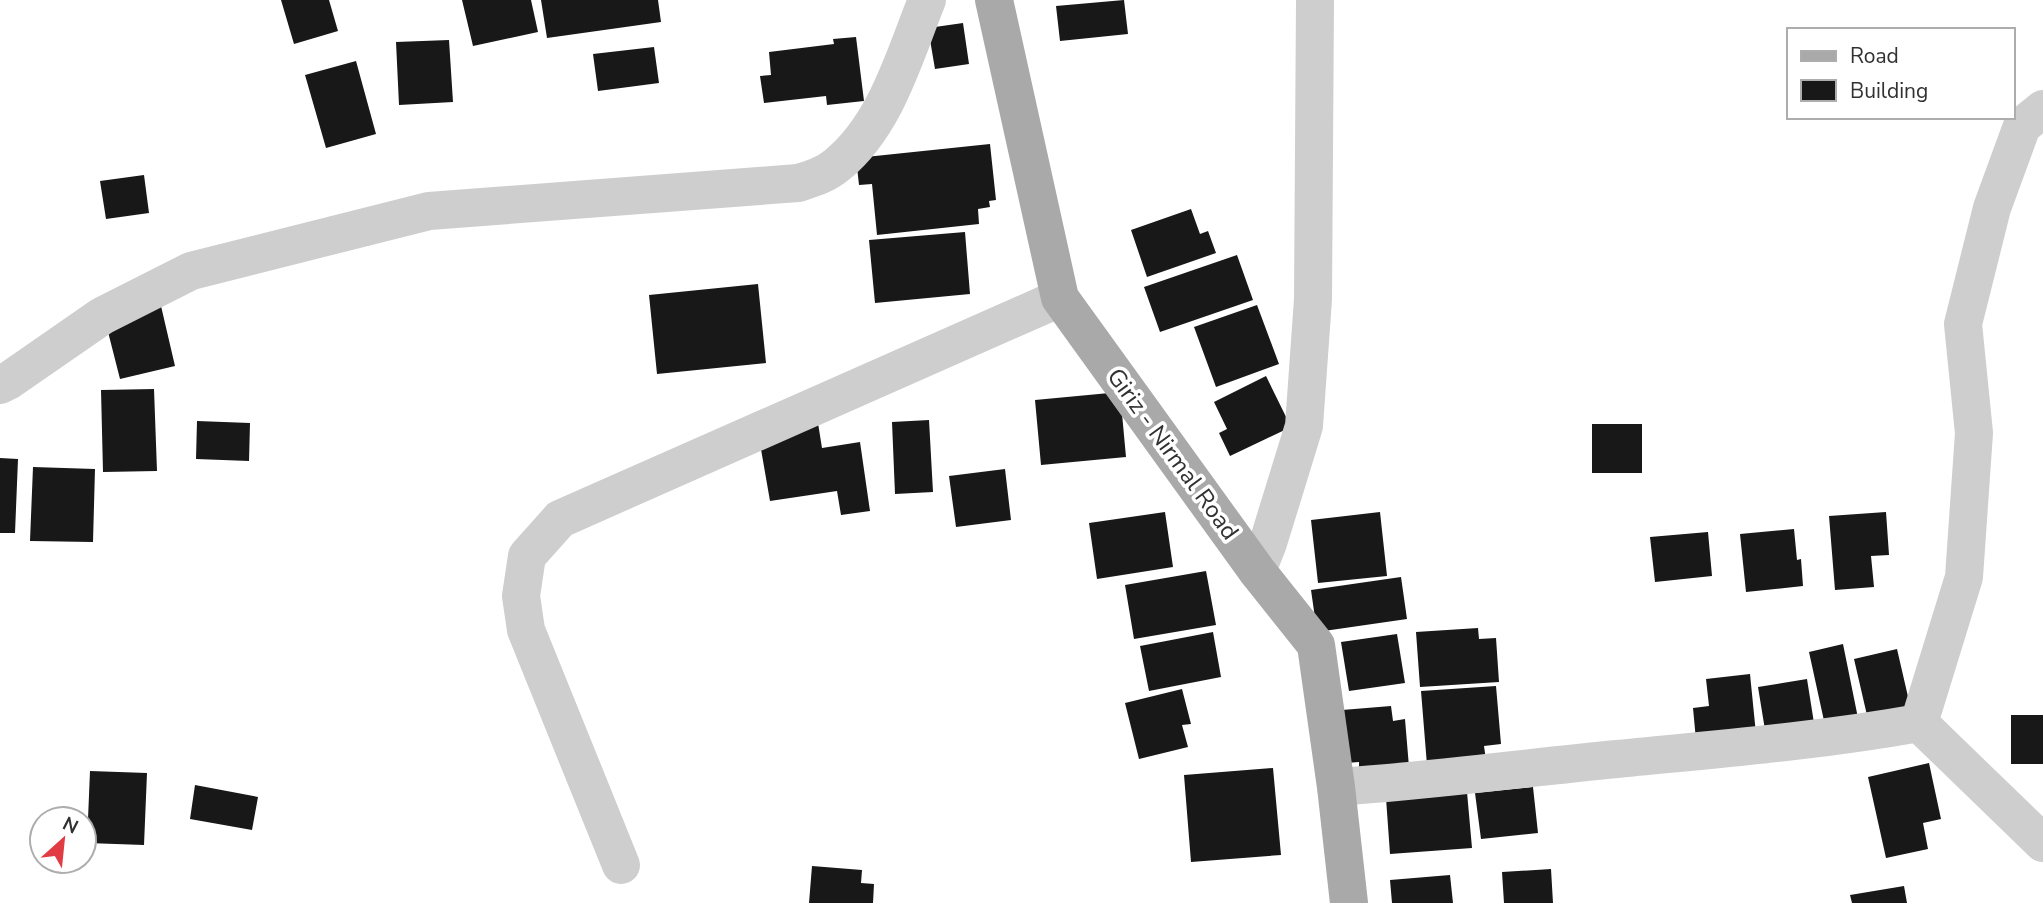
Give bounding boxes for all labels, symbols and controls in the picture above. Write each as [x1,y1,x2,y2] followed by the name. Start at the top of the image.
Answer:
[1787,28,2015,119] legend
[1850,42,1899,70] text: Road
[1850,77,1928,105] text: Building
[1100,362,1246,546] street label: Giriz - Nirmal Road
[28,805,98,875] north arrow
[58,811,83,841] text: N

